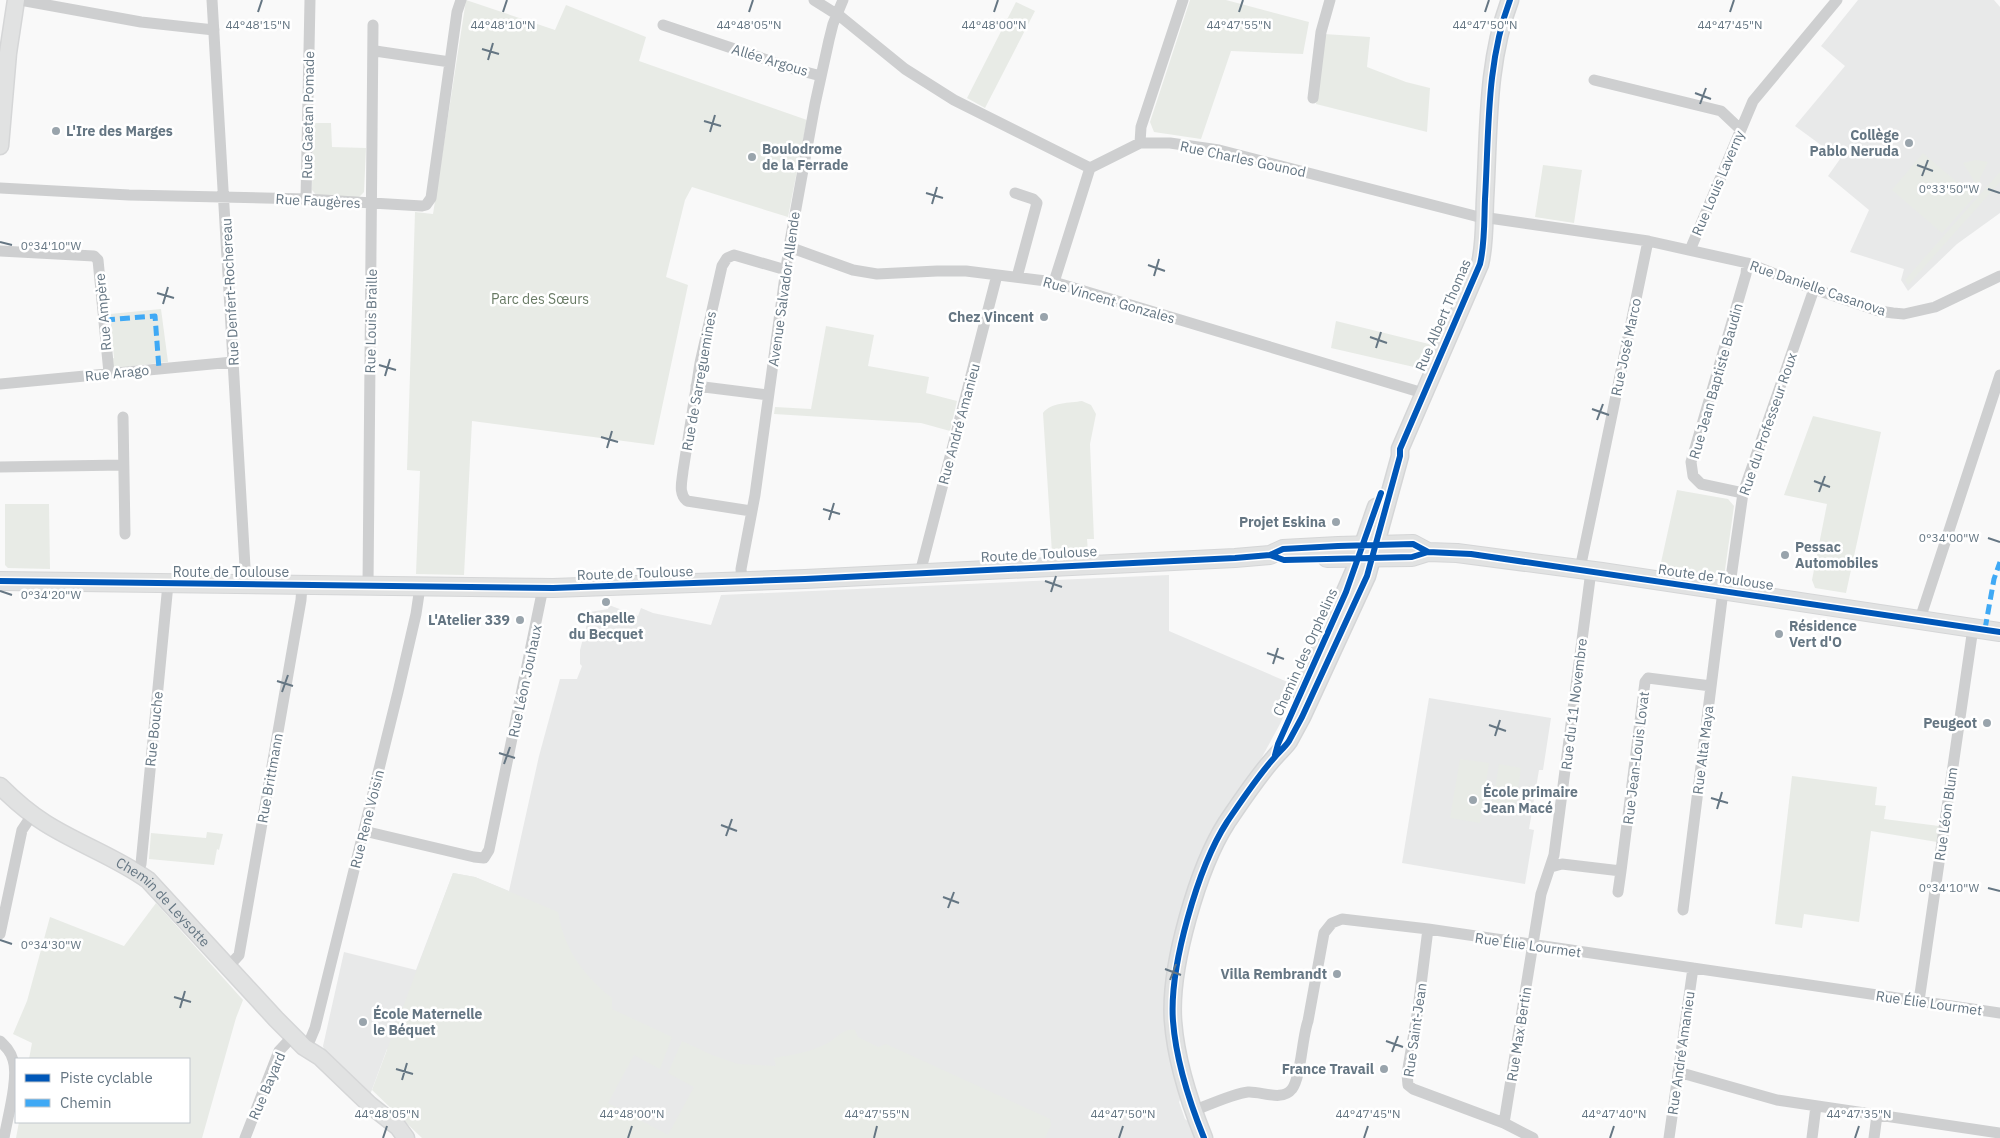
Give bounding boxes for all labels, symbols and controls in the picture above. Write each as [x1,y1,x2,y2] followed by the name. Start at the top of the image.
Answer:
[225,17,291,32] text: 44°48'15"N
[470,17,536,32] text: 44°48'10"N
[716,17,782,32] text: 44°48'05"N
[961,17,1027,32] text: 44°48'00"N
[1206,17,1272,32] text: 44°47'55"N
[1452,17,1518,32] text: 44°47'50"N
[1697,17,1763,32] text: 44°47'45"N
[730,40,811,80] street label: Allée Argous
[298,51,318,179] street label: Rue Gaetan Pomade
[66,122,173,140] place label: L'Ire des Marges
[50,125,62,137] marker: L'Ire des Marges
[1810,126,1899,160] place label: Collège Pablo Neruda
[1688,127,1748,239] street label: Rue Louis Laverny
[1178,137,1308,181] street label: Rue Charles Gounod
[1903,137,1915,149] marker: Collège Pablo Neruda
[762,140,848,174] place label: Boulodrome de la Ferrade
[746,151,758,163] marker: Boulodrome de la Ferrade
[1919,181,1980,196] text: 0°33'50"W
[275,190,361,212] street label: Rue Faugères
[764,210,804,367] street label: Avenue Salvador Allende
[217,218,243,366] street label: Rue Denfert-Rochereau
[21,238,82,253] text: 0°34'10"W
[1411,256,1475,374] street label: Rue Albert Thomas
[1748,256,1889,320] street label: Rue Danielle Casanova
[361,268,381,373] street label: Rue Louis Braille
[91,272,115,351] street label: Rue Ampère
[1041,273,1177,328] street label: Rue Vincent Gonzales
[491,290,589,308] park label: Parc des Sœurs
[1607,296,1645,397] street label: Rue José Marco
[1685,301,1747,461] street label: Rue Jean Baptiste Baudin
[948,308,1034,326] place label: Chez Vincent
[678,310,720,452] street label: Rue de Sarreguemines
[1038,311,1050,323] marker: Chez Vincent
[1735,350,1801,498] street label: Rue du Professeur Roux
[84,361,150,385] street label: Rue Arago
[934,361,984,487] street label: Rue André Amanieu
[1239,513,1326,531] place label: Projet Eskina
[1330,516,1342,528] marker: Projet Eskina
[1919,530,1980,545] text: 0°34'00"W
[1795,538,1878,572] place label: Pessac Automobiles
[980,542,1098,566] street label: Route de Toulouse
[1779,549,1791,561] marker: Pessac Automobiles
[1657,560,1775,594] street label: Route de Toulouse
[576,562,694,584] street label: Route de Toulouse
[173,563,290,581] street label: Route de Toulouse
[1269,585,1341,719] street label: Chemin des Orphelins
[21,587,82,602] text: 0°34'20"W
[600,596,612,608] marker: Chapelle du Becquet
[569,609,643,643] place label: Chapelle du Becquet
[428,611,510,629] place label: L'Atelier 339
[514,614,526,626] marker: L'Atelier 339
[1789,617,1857,651] place label: Résidence Vert d'O
[504,623,546,739] street label: Rue Léon Jouhaux
[1773,628,1785,640] marker: Résidence Vert d'O
[1557,637,1591,771] street label: Rue du 11 Novembre
[141,690,167,767] street label: Rue Bouche
[1619,690,1653,825] street label: Rue Jean-Louis Lovat
[1689,704,1717,795] street label: Rue Alta Maya
[1923,714,1977,732] place label: Peugeot
[1981,717,1993,729] marker: Peugeot
[253,732,287,824] street label: Rue Brittmann
[1930,766,1962,862] street label: Rue Léon Blum
[346,768,388,870] street label: Rue Rene Voisin
[1483,782,1578,817] place label: École primaire Jean Macé
[1467,794,1479,806] marker: École primaire Jean Macé
[113,853,214,951] street label: Chemin de Leysotte
[1919,880,1980,895] text: 0°34'10"W
[1474,928,1582,961] street label: Rue Élie Lourmet
[21,937,82,952] text: 0°34'30"W
[1220,965,1327,983] place label: Villa Rembrandt
[1331,968,1343,980] marker: Villa Rembrandt
[1399,982,1431,1078] street label: Rue Saint-Jean
[1503,985,1535,1083] street label: Rue Max Bertin
[1875,986,1983,1019] street label: Rue Élie Lourmet
[1663,990,1699,1116] street label: Rue André Amanieu
[373,1004,483,1039] place label: École Maternelle le Béquet
[357,1016,369,1028] marker: École Maternelle le Béquet
[245,1049,289,1123] street label: Rue Bayard
[15,1058,190,1123] legend
[1282,1060,1374,1078] place label: France Travail
[1378,1063,1390,1075] marker: France Travail
[60,1068,153,1087] text: Piste cyclable
[60,1093,111,1112] text: Chemin
[354,1106,420,1121] text: 44°48'05"N
[599,1106,665,1121] text: 44°48'00"N
[844,1106,910,1121] text: 44°47'55"N
[1090,1106,1156,1121] text: 44°47'50"N
[1335,1106,1401,1121] text: 44°47'45"N
[1581,1106,1647,1121] text: 44°47'40"N
[1826,1106,1892,1121] text: 44°47'35"N

